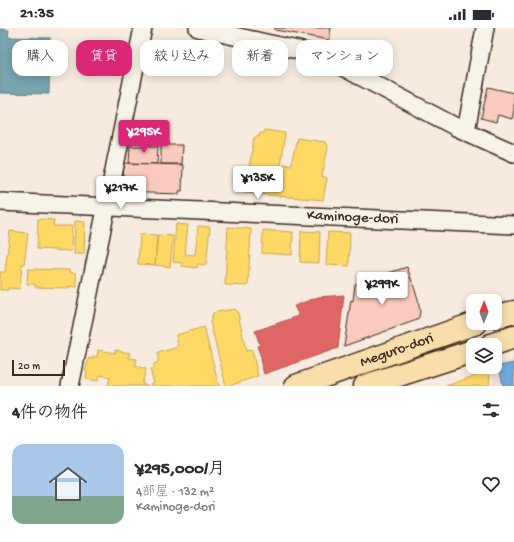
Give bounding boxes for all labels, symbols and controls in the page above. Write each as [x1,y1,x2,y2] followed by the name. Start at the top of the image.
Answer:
[20,5,54,23] text: 21:35
[12,40,68,76] chip: 購入
[76,40,132,76] chip: 賃貸
[140,40,224,76] chip: 絞り込み
[232,40,288,76] chip: 新着
[296,40,393,76] chip: マンション
[116,120,172,154] pin: ¥295K
[128,125,160,140] text: ¥295K
[230,166,286,200] pin: ¥135K
[242,171,274,186] text: ¥135K
[93,176,149,210] pin: ¥217K
[105,181,137,196] text: ¥217K
[306,207,399,229] street label: Kaminoge-dori
[354,272,410,306] pin: ¥299K
[366,277,398,292] text: ¥299K
[466,294,502,330] north arrow
[466,294,502,374] map controls
[358,329,436,372] street label: Meguro-dori
[466,338,502,374] button: layers
[12,358,65,377] scale bar
[18,361,40,373] text: 20 m
[480,399,502,421] icon: filters
[12,404,88,424] text: 4件の物件
[44,460,92,508] icon: home
[136,460,225,480] text: ¥295,000/月
[480,473,502,495] icon: heart
[136,485,214,500] text: 4部屋 · 132 m²
[136,500,215,515] text: Kaminoge-dori

